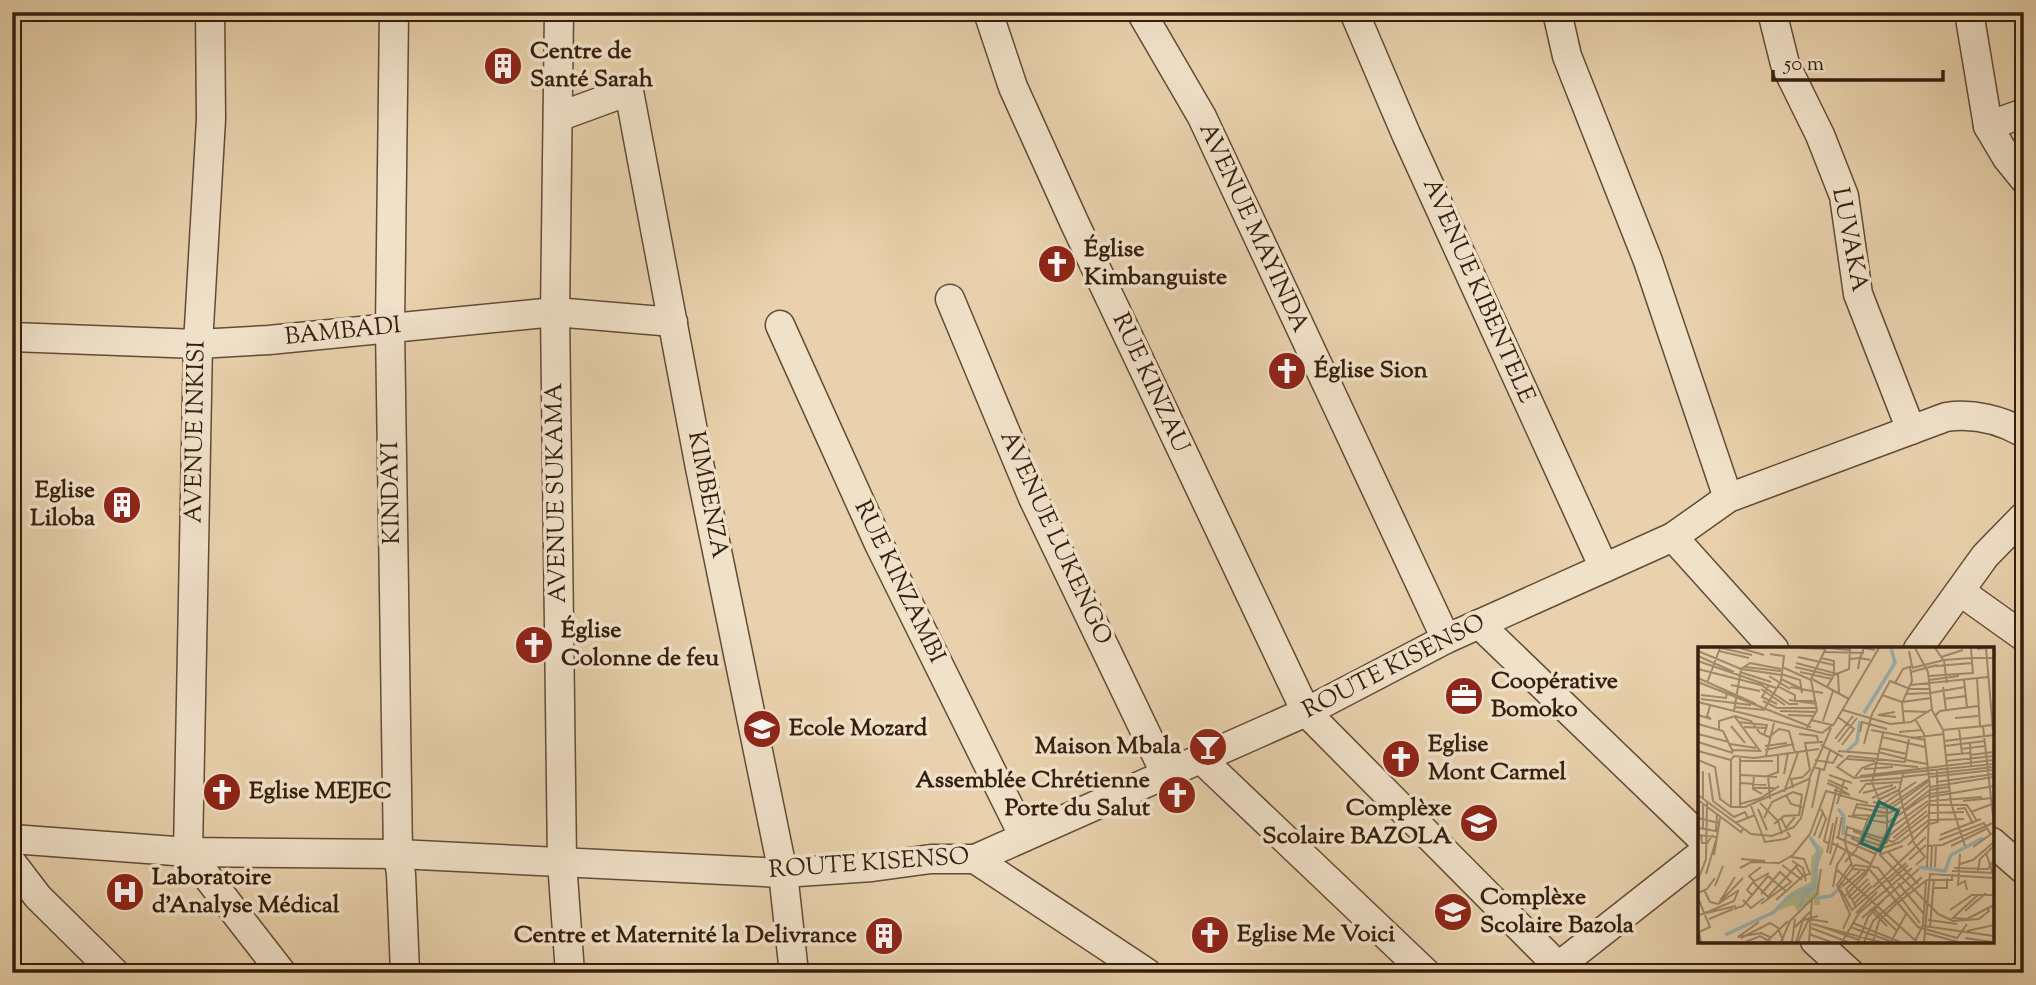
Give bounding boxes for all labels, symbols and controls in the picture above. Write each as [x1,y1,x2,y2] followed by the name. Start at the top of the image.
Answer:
[530,35,654,97] place label: Centre de Santé Sarah
[1773,38,1943,82] scale bar
[482,45,524,87] building icon: Centre de Santé Sarah
[1783,50,1824,80] text: 50 m
[1189,118,1317,339] street label: AVENUE MAYINDA
[1413,173,1543,409] street label: AVENUE KIBENTELE
[1822,185,1876,296] street label: LUVAKA
[1084,233,1227,295] place label: Église Kimbanguiste
[1036,243,1078,285] church icon: Église Kimbanguiste
[1103,308,1197,459] street label: RUE KINZAU
[283,309,403,355] street label: BAMBADI
[177,340,215,524] street label: AVENUE INKISI
[1266,350,1308,392] church icon: Église Sion
[1314,354,1429,388] place label: Église Sion
[538,382,576,604] street label: AVENUE SUKAMA
[990,425,1120,651] street label: AVENUE LUKENGO
[678,428,736,562] street label: KIMBENZA
[374,441,410,545] street label: KINDAYI
[30,474,96,536] place label: Eglise Liloba
[101,484,143,526] building icon: Eglise Liloba
[845,495,953,669] street label: RUE KINZAMBI
[1297,606,1491,728] street label: ROUTE KISENSO
[561,614,719,676] place label: Église Colonne de feu
[513,624,555,666] church icon: Église Colonne de feu
[1698,647,1994,943] inset map
[1491,665,1618,727] place label: Coopérative Bomoko
[1443,675,1485,717] office icon: Coopérative Bomoko
[741,708,783,750] school or university icon: Ecole Mozard
[789,712,928,746] place label: Ecole Mozard
[1187,726,1229,768] bar icon: Maison Mbala
[1428,728,1566,790] place label: Eglise Mont Carmel
[1035,730,1182,764] place label: Maison Mbala
[1380,738,1422,780] church icon: Eglise Mont Carmel
[915,764,1151,826] place label: Assemblée Chrétienne Porte du Salut
[201,771,243,813] church icon: Eglise MEJEC
[1156,774,1198,816] church icon: Assemblée Chrétienne Porte du Salut
[249,775,392,809] place label: Eglise MEJEC
[1262,792,1452,854] place label: Complèxe Scolaire BAZOLA
[1458,802,1500,844] school or university icon: Complèxe Scolaire BAZOLA
[768,840,970,888] street label: ROUTE KISENSO
[152,861,340,923] place label: Laboratoire d'Analyse Médical
[104,871,146,913] hospital icon: Laboratoire d'Analyse Médical
[1480,881,1635,943] place label: Complèxe Scolaire Bazola
[1432,891,1474,933] school or university icon: Complèxe Scolaire Bazola
[1189,914,1231,956] church icon: Eglise Me Voici
[863,915,905,957] building icon: Centre et Maternité la Delivrance
[1237,918,1395,952] place label: Eglise Me Voici
[514,919,857,953] place label: Centre et Maternité la Delivrance

